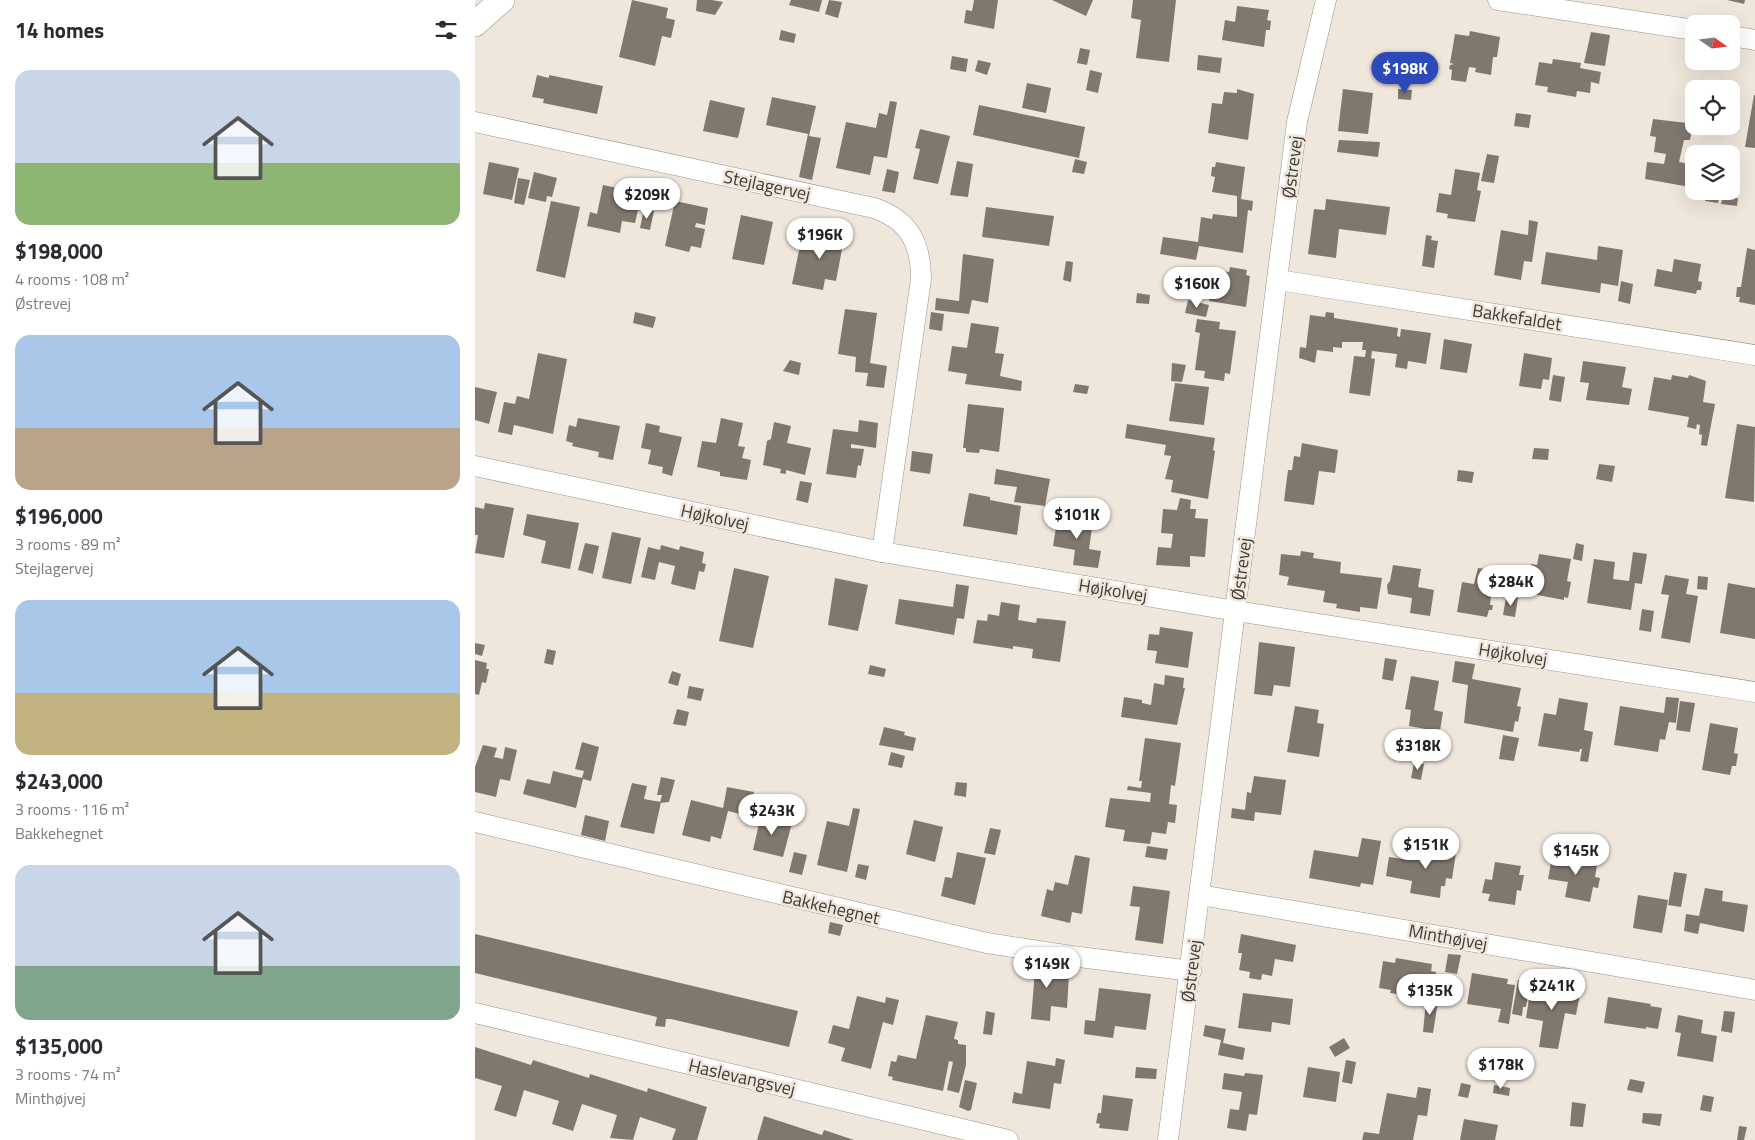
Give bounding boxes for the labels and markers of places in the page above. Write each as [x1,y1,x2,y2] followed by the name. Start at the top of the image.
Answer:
[1370,52,1440,94] pin: $198K
[612,178,682,220] pin: $209K
[785,218,855,260] pin: $196K
[1162,266,1232,309] pin: $160K
[1042,498,1112,540] pin: $101K
[1476,564,1546,607] pin: $284K
[1383,728,1453,771] pin: $318K
[737,794,807,836] pin: $243K
[1391,828,1461,870] pin: $151K
[1541,834,1611,876] pin: $145K
[1012,946,1082,989] pin: $149K
[1517,968,1587,1011] pin: $241K
[1395,974,1465,1016] pin: $135K
[1466,1048,1536,1090] pin: $178K

